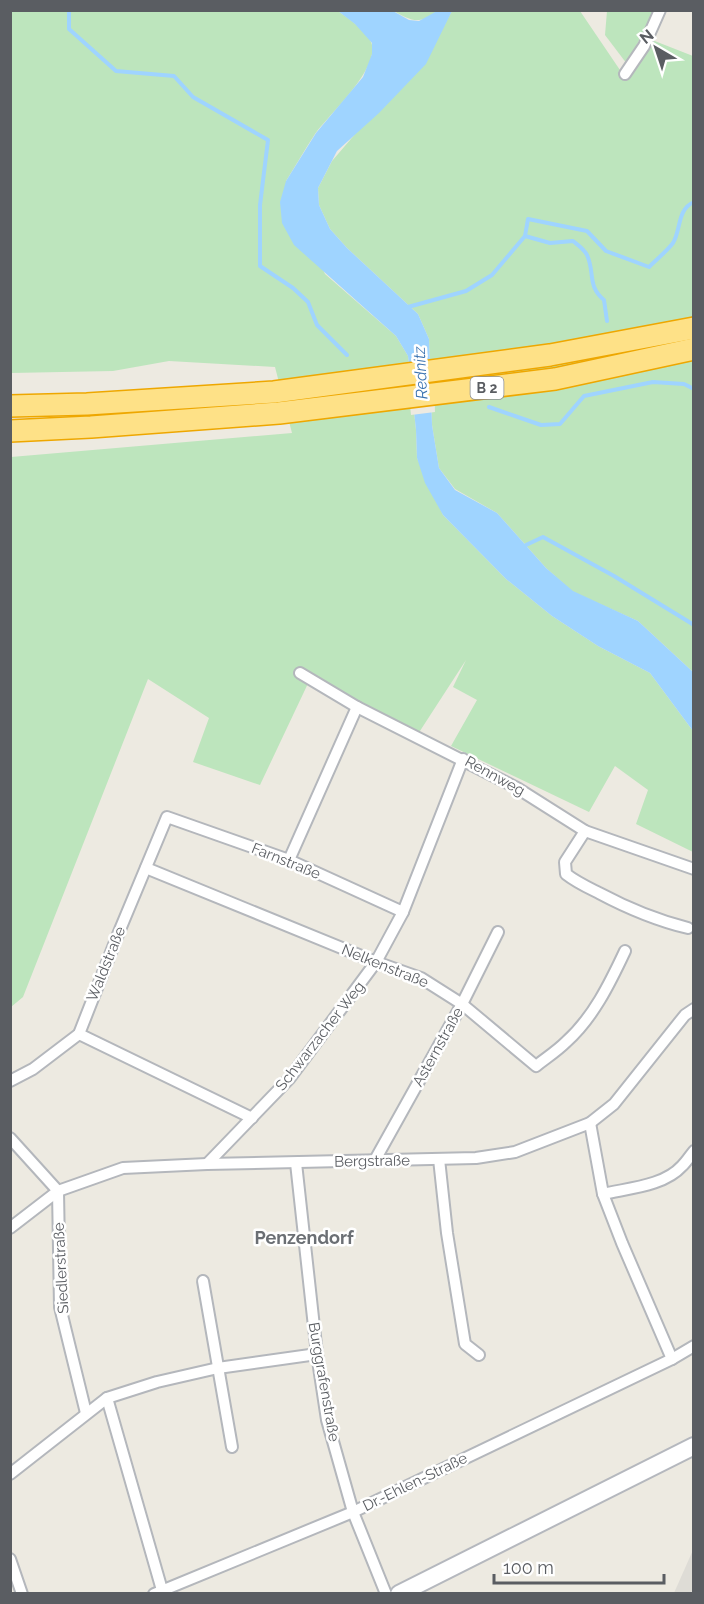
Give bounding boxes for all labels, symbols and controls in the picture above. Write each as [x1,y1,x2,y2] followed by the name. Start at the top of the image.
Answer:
[626,18,686,78] north arrow
[636,26,658,48] text: N
[410,346,431,400] water label: Rednitz
[470,377,504,399] road number: B 2
[462,752,528,800] street label: Rennweg
[249,839,323,883] street label: Farnstraße
[83,924,129,1004] street label: Waldstraße
[339,940,431,992] street label: Nelkenstraße
[272,978,368,1094] street label: Schwarzacher Weg
[409,1004,467,1090] street label: Asternstraße
[334,1151,410,1171] street label: Bergstraße
[50,1222,72,1314] street label: Siedlerstraße
[254,1227,355,1248] district label: Penzendorf
[305,1321,343,1443] street label: Burggrafenstraße
[360,1449,470,1515] street label: Dr.-Ehlen-Straße
[494,1547,664,1585] scale bar
[503,1557,554,1578] text: 100 m

